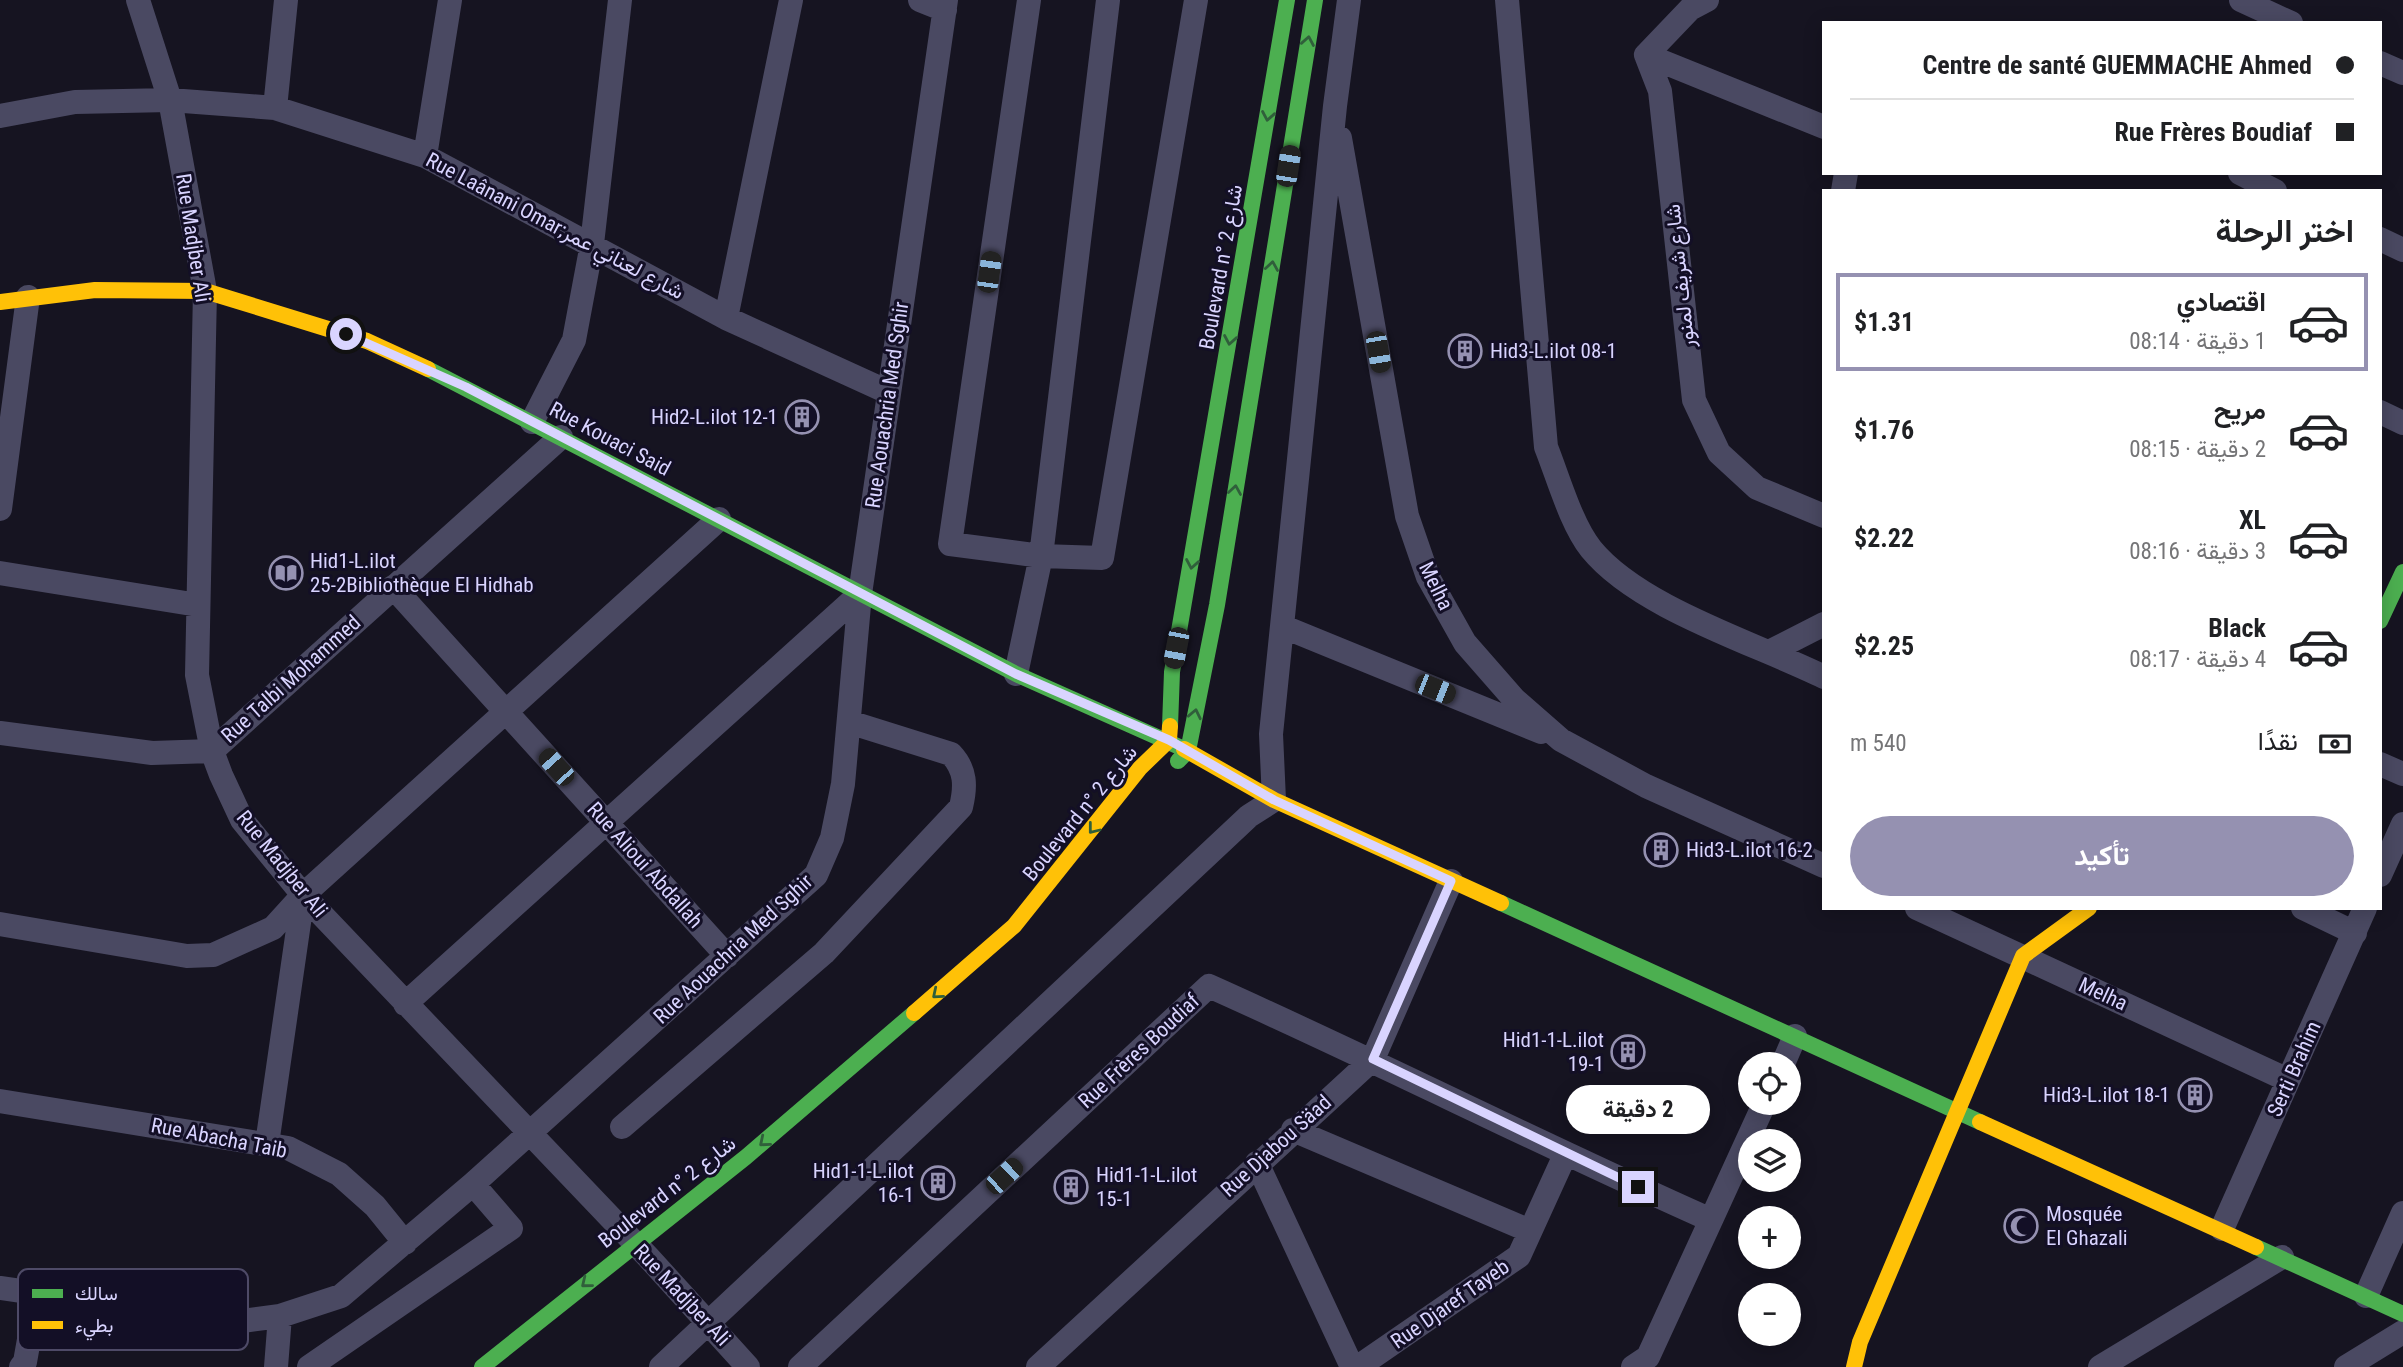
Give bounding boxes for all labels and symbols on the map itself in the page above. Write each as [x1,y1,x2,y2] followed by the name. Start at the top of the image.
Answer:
[1300,35,1315,47] one-way arrow
[1261,110,1276,122] one-way arrow
[1275,144,1302,188] car
[420,148,688,309] street label: Rue Laânani Omar;شارع لعناني عمر
[171,172,215,304] street label: Rue Madjber Ali
[1195,183,1249,352] street label: Boulevard n° شارع 2
[1661,203,1702,350] street label: شارع شريف لمنور
[976,250,1003,294] car
[1264,260,1279,272] one-way arrow
[861,300,913,510] street label: Rue Aouachria Med Sghir
[330,318,362,350] route start
[1365,329,1392,375] car
[1446,332,1484,370] building icon: Hid3-L.ilot 08-1
[1223,334,1238,346] one-way arrow
[1490,339,1617,363] place label: Hid3-L.ilot 08-1
[545,397,675,481] street label: Rue Kouaci Said
[783,398,821,436] building icon: Hid2-L.ilot 12-1
[651,405,778,429] place label: Hid2-L.ilot 12-1
[1227,484,1242,496] one-way arrow
[310,549,534,597] place label: Hid1-L.ilot 25-2Bibliothèque El Hidhab
[267,554,305,592] library icon: Hid1-L.ilot 25-2Bibliothèque El Hidhab
[1185,558,1200,570] one-way arrow
[1414,558,1458,614] street label: Melha
[217,610,365,748] street label: Rue Talbi Mohammed
[1162,625,1191,671] car
[1412,671,1459,707] car
[1187,708,1202,720] one-way arrow
[1018,740,1144,887] street label: Boulevard n° شارع 2
[535,744,578,790] car
[582,797,708,933] street label: Rue Alioui Abdallah
[232,806,332,922] street label: Rue Madjber Ali
[1088,821,1101,834] one-way arrow
[1642,831,1680,869] building icon: Hid3-L.ilot 16-2
[1686,838,1813,862] place label: Hid3-L.ilot 16-2
[649,869,817,1029] street label: Rue Aouachria Med Sghir
[2075,972,2131,1016] street label: Melha
[933,986,946,998] one-way arrow
[1074,989,1205,1113] street label: Rue Frères Boudiaf
[2262,1018,2326,1120] street label: Serti Brahim
[1503,1028,1604,1076] place label: Hid1-1-L.ilot 19-1
[1609,1033,1647,1071] building icon: Hid1-1-L.ilot 19-1
[2176,1076,2214,1114] building icon: Hid3-L.ilot 18-1
[2043,1083,2170,1107] place label: Hid3-L.ilot 18-1
[1566,1086,1710,1134] callout: 2 دقيقة
[1216,1090,1336,1202] street label: Rue Djabou Säad
[149,1113,289,1163] street label: Rue Abacha Taib
[594,1131,742,1255] street label: Boulevard n° شارع 2
[760,1133,772,1146] one-way arrow
[982,1154,1027,1198] car
[813,1159,914,1207] place label: Hid1-1-L.ilot 16-1
[1096,1163,1197,1211] place label: Hid1-1-L.ilot 15-1
[919,1164,957,1202] building icon: Hid1-1-L.ilot 16-1
[1052,1168,1090,1206] building icon: Hid1-1-L.ilot 15-1
[1622,1171,1654,1203] route end
[2046,1202,2128,1250] place label: Mosquée El Ghazali
[2002,1207,2040,1245] mosque icon: Mosquée El Ghazali
[629,1239,735,1351] street label: Rue Madjber Ali
[1386,1255,1514,1353] street label: Rue Djaref Tayeb
[18,1269,248,1350] legend
[582,1275,594,1288] one-way arrow
[75,1282,118,1305] text: سالك
[75,1314,113,1341] text: بطيء

